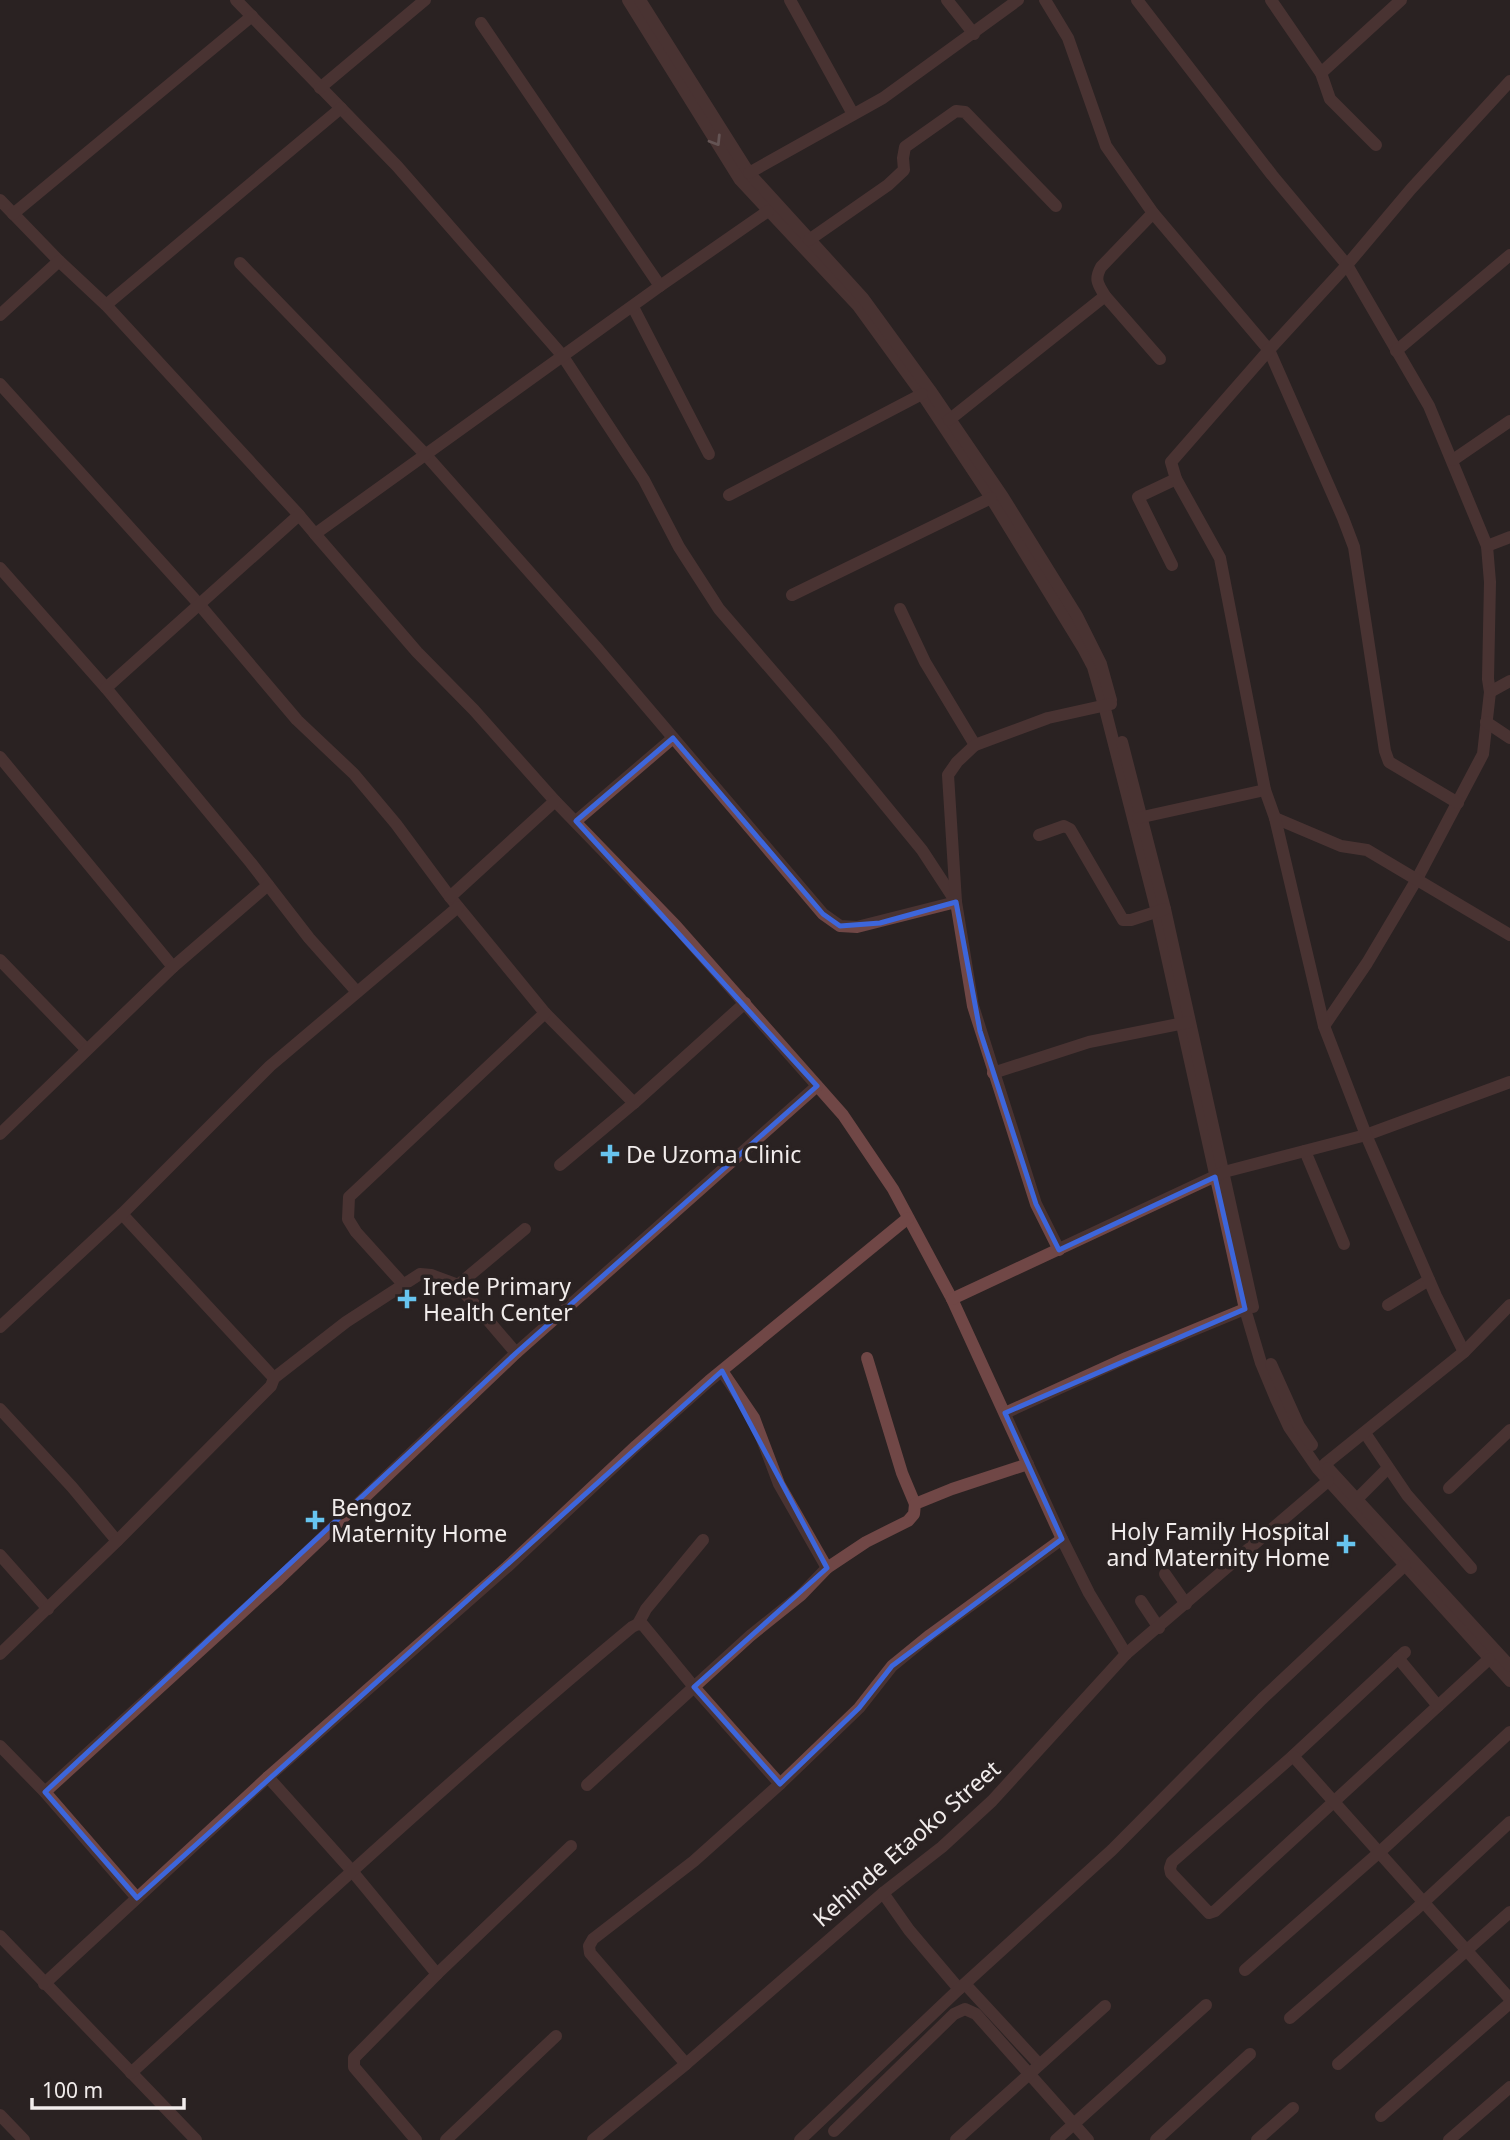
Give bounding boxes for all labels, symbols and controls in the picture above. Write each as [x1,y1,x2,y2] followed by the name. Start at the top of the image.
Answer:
[707,134,720,147] one-way arrow
[626,1138,801,1170] place label: De Uzoma Clinic
[600,1144,620,1164] marker: De Uzoma Clinic
[423,1270,573,1328] place label: Irede Primary Health Center
[397,1289,417,1309] marker: Irede Primary Health Center
[331,1491,507,1549] place label: Bengoz Maternity Home
[305,1510,325,1530] marker: Bengoz Maternity Home
[1107,1515,1330,1573] place label: Holy Family Hospital and Maternity Home
[1336,1534,1356,1554] marker: Holy Family Hospital and Maternity Home
[805,1753,1007,1933] street label: Kehinde Etaoko Street
[32,2066,184,2110] scale bar
[42,2076,103,2104] text: 100 m

